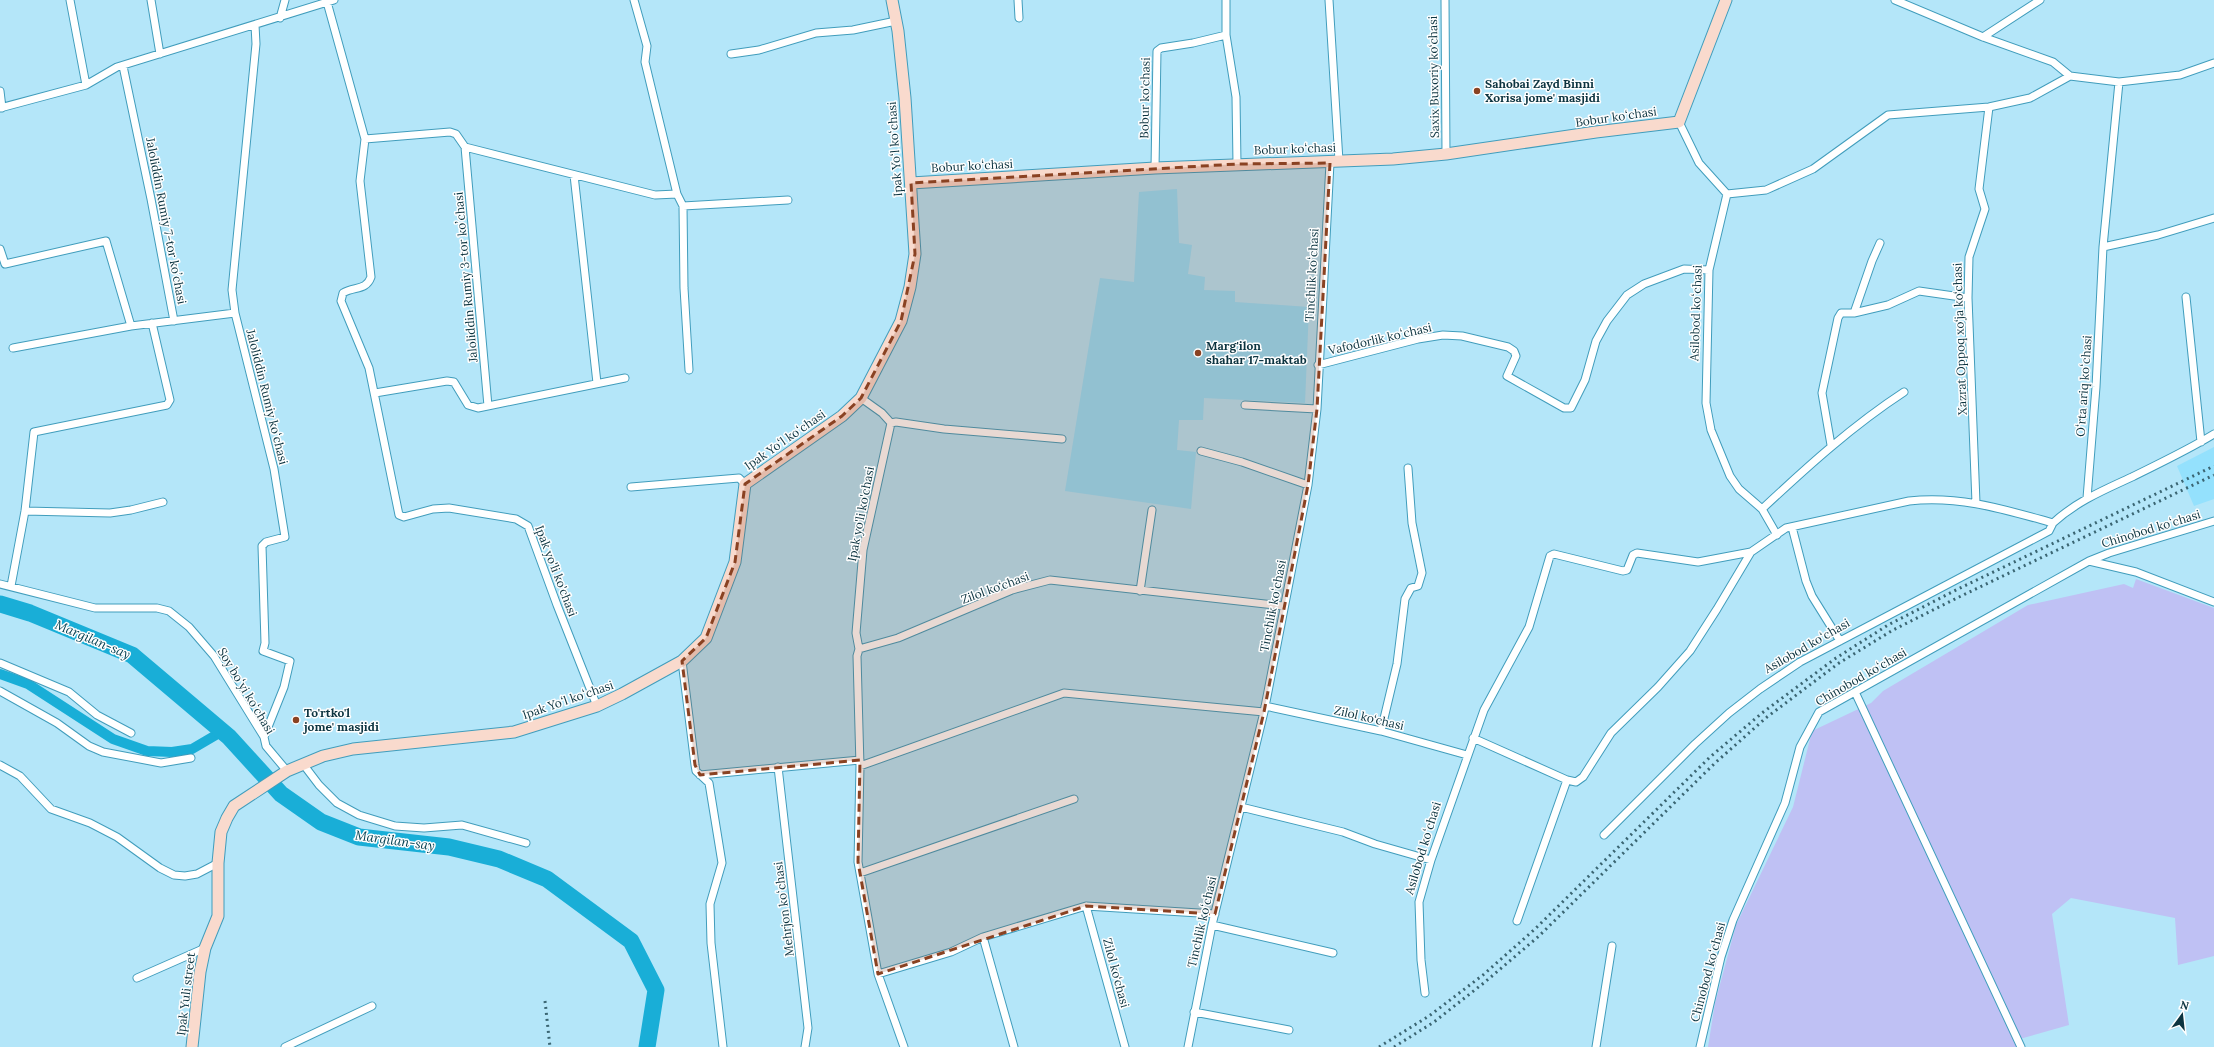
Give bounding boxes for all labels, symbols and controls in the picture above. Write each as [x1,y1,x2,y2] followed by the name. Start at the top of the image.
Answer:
[1425,16,1442,138] street label: Saxix Buxoriy ko‘chasi
[1136,57,1153,139] street label: Bobur ko'chasi
[1485,76,1600,105] place label: Sahobai Zayd Binni Xorisa jome' masjidi
[1472,86,1482,96] marker: Sahobai Zayd Binni Xorisa jome' masjidi
[884,101,905,197] street label: Ipak Yoʻl koʻchasi
[1574,103,1658,130] street label: Bobur koʻchasi
[143,135,190,305] street label: Jaloliddin Rumiy 7-tor koʼchasi
[1254,140,1336,157] street label: Bobur koʻchasi
[931,156,1013,175] street label: Bobur koʻchasi
[451,191,481,364] street label: Jaloliddin Rumiy 3-tor koʼchasi
[1302,228,1321,322] street label: Tinchlik koʻchasi
[1949,263,1970,415] street label: Xazrat Oppoq xo‘ja ko‘chasi
[1686,265,1705,362] street label: Asilobod koʻchasi
[1326,319,1433,358] street label: Vafodorlik koʻchasi
[243,327,292,466] street label: Jaloliddin Rumiy koʻchasi
[2072,335,2095,437] street label: Oʻrta ariq koʻchasi
[1206,338,1307,367] place label: Marg'ilon shahar 17-maktab
[1193,348,1203,358] marker: Marg'ilon shahar 17-maktab
[741,406,828,473] street label: Ipak Yoʻl koʻchasi
[844,465,877,563] street label: Ipak yo'li ko'chasi
[2100,506,2202,551] street label: Chinobod koʻchasi
[532,523,581,618] street label: Ipak yo'li ko'chasi
[1256,559,1289,653] street label: Tinchlik koʻchasi
[959,568,1031,607] street label: Zilol ko‘chasi
[1760,615,1852,677] street label: Asilobod koʻchasi
[53,616,133,663] water label: Margilan-say
[1813,644,1909,709] street label: Chinobod koʻchasi
[215,645,278,737] street label: Soy boʻyi koʻchasi
[520,677,615,722] street label: Ipak Yoʻl koʻchasi
[1333,702,1406,733] street label: Zilol ko‘chasi
[302,705,379,734] place label: To'rtko'l jome' masjidi
[291,715,301,725] marker: To'rtko'l jome' masjidi
[1401,800,1444,897] street label: Asilobod koʻchasi
[354,826,436,855] water label: Margilan-say
[770,861,797,957] street label: Mehrjon koʻchasi
[1184,875,1219,969] street label: Tinchlik koʻchasi
[1687,920,1728,1023] street label: Chinobod koʻchasi
[1100,936,1133,1009] street label: Zilol ko‘chasi
[173,951,198,1036] street label: Ipak Yuli street
[2162,995,2202,1035] north arrow
[2179,997,2191,1013] text: N

